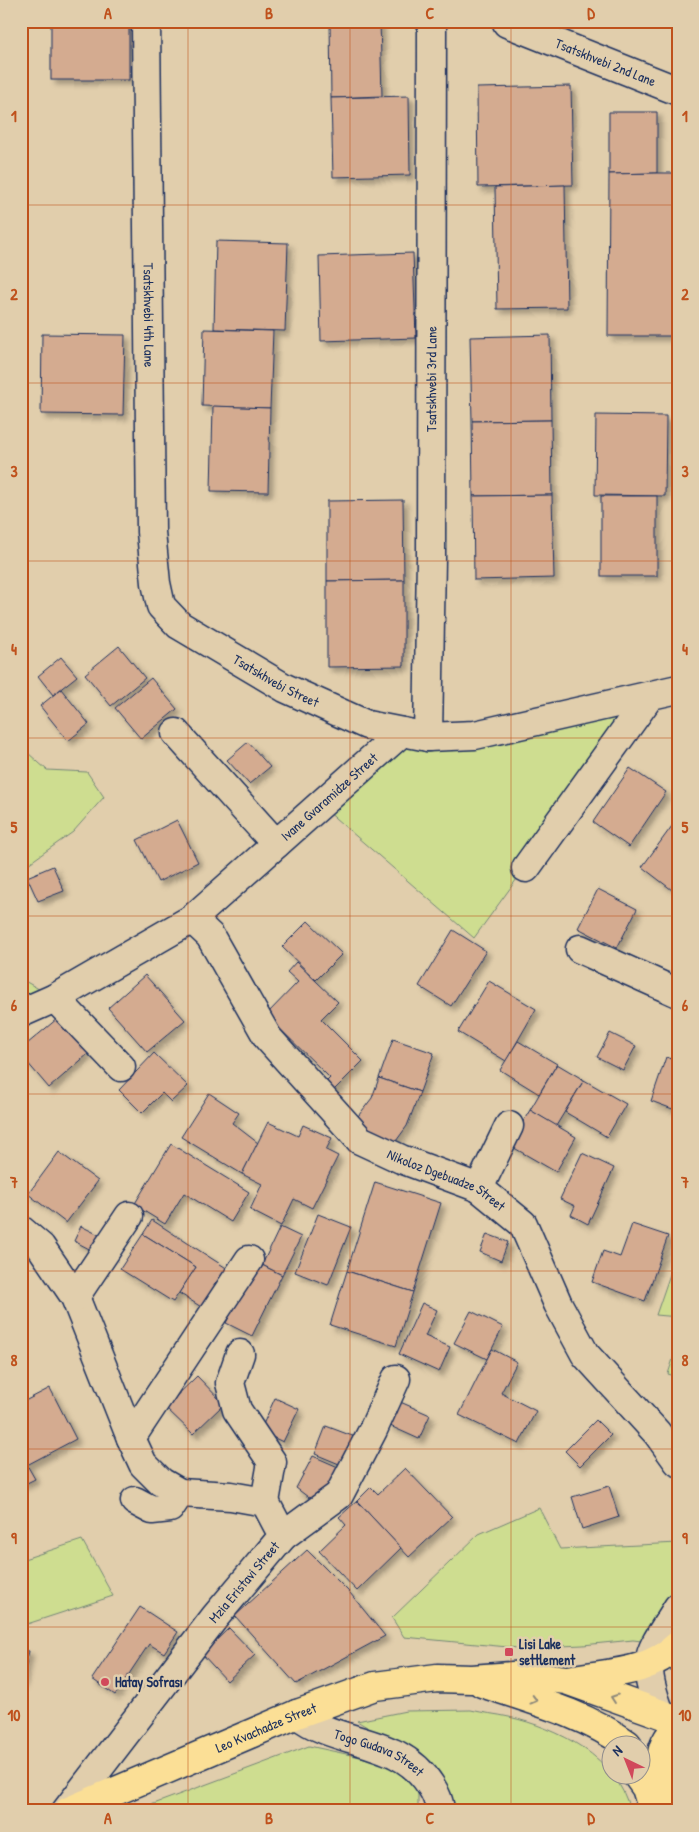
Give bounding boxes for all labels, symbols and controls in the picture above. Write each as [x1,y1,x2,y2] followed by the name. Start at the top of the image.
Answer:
[104,2,112,24] text: A
[265,2,273,24] text: B
[426,2,435,24] text: C
[587,2,595,24] text: D
[552,33,659,90] street label: Tsatskhvebi 2nd Lane
[11,105,17,127] text: 1
[682,105,688,127] text: 1
[139,263,159,368] street label: Tsatskhvebi 4th Lane
[10,283,18,305] text: 2
[681,283,689,305] text: 2
[421,326,440,432] street label: Tsatskhvebi 3rd Lane
[10,460,18,482] text: 3
[681,460,689,482] text: 3
[11,638,17,660] text: 4
[682,638,688,660] text: 4
[230,649,322,711] street label: Tsatskhvebi Street
[276,748,382,845] street label: Ivane Gvaramidze Street
[11,816,18,838] text: 5
[682,816,689,838] text: 5
[11,994,18,1016] text: 6
[682,994,689,1016] text: 6
[384,1144,510,1215] street label: Nikoloz Dgebuadze Street
[9,1171,18,1193] text: 7
[680,1171,689,1193] text: 7
[11,1349,18,1371] text: 8
[682,1349,689,1371] text: 8
[11,1527,17,1549] text: 9
[682,1527,688,1549] text: 9
[204,1537,284,1627] street label: Mzia Eristavi Street
[519,1634,576,1669] place label: Lisi Lake settlement
[503,1646,515,1658] marker: Lisi Lake settlement
[115,1672,183,1693] place label: Hatay Sofrası
[99,1676,111,1688] marker: Hatay Sofrası
[529,1694,537,1704] one-way arrow
[610,1694,618,1704] one-way arrow
[212,1698,319,1757] street label: Leo Kvachadze Street
[8,1704,20,1726] text: 10
[679,1704,691,1726] text: 10
[332,1724,429,1780] street label: Togo Gudava Street
[602,1734,652,1784] north arrow
[608,1740,626,1760] text: N
[104,1807,112,1829] text: A
[265,1807,273,1829] text: B
[426,1807,435,1829] text: C
[587,1807,595,1829] text: D

